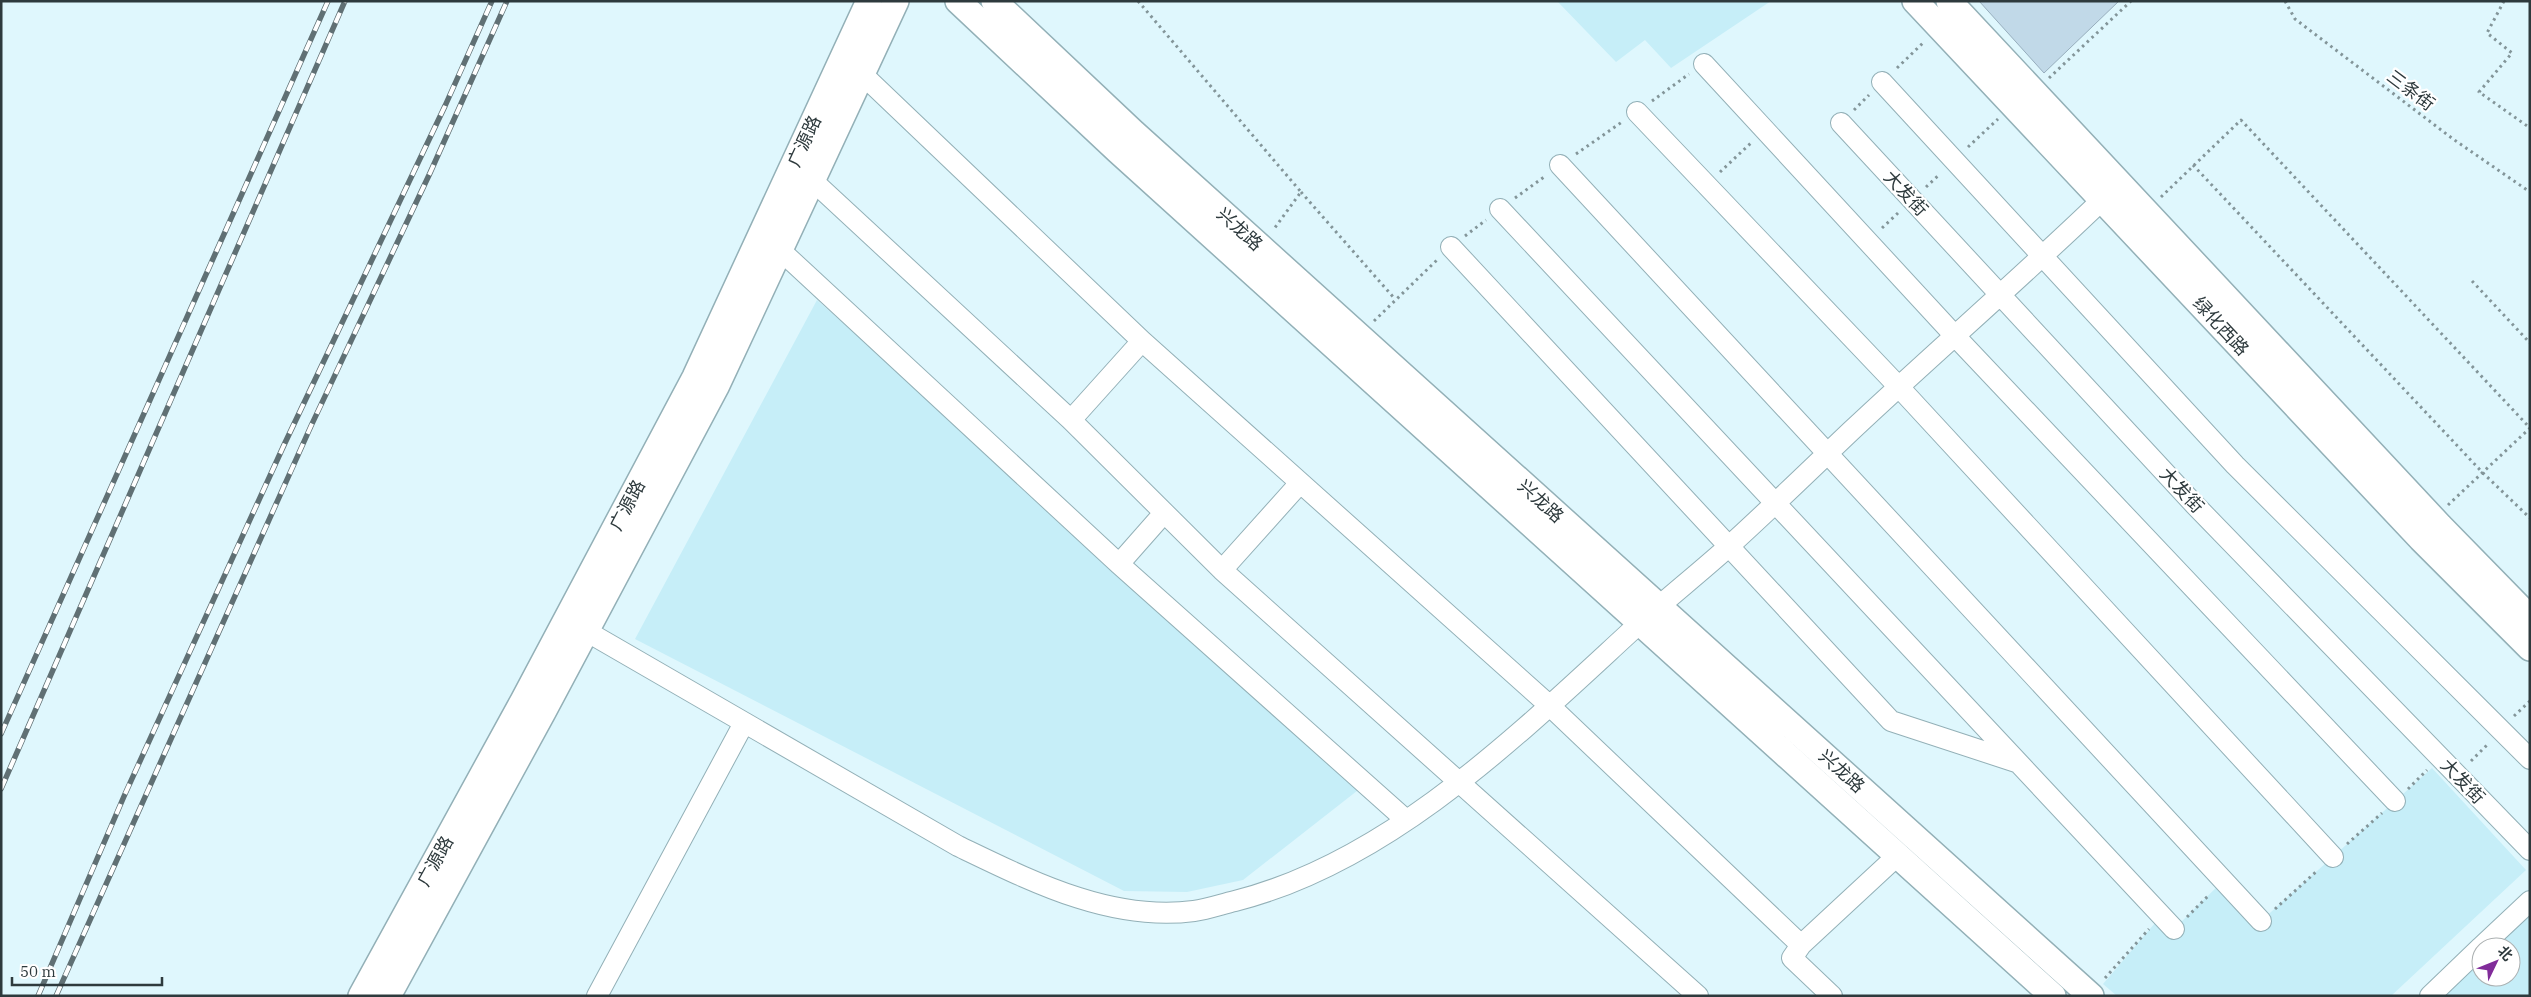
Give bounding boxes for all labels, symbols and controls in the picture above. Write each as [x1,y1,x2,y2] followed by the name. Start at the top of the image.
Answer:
[2383,65,2439,115] street label: 三条街
[782,112,826,170] street label: 广源路
[1879,165,1933,221] street label: 大发街
[1212,202,1268,256] street label: 兴龙路
[2188,292,2254,360] street label: 绿化西路
[2155,462,2209,518] street label: 大发街
[1513,474,1569,528] street label: 兴龙路
[604,476,650,534] street label: 广源路
[1814,744,1870,798] street label: 兴龙路
[2436,754,2490,808] street label: 大发街
[412,832,458,890] street label: 广源路
[2471,937,2521,987] north arrow
[2494,942,2517,964] text: 北
[12,954,162,986] scale bar
[20,962,56,981] text: 50 m

